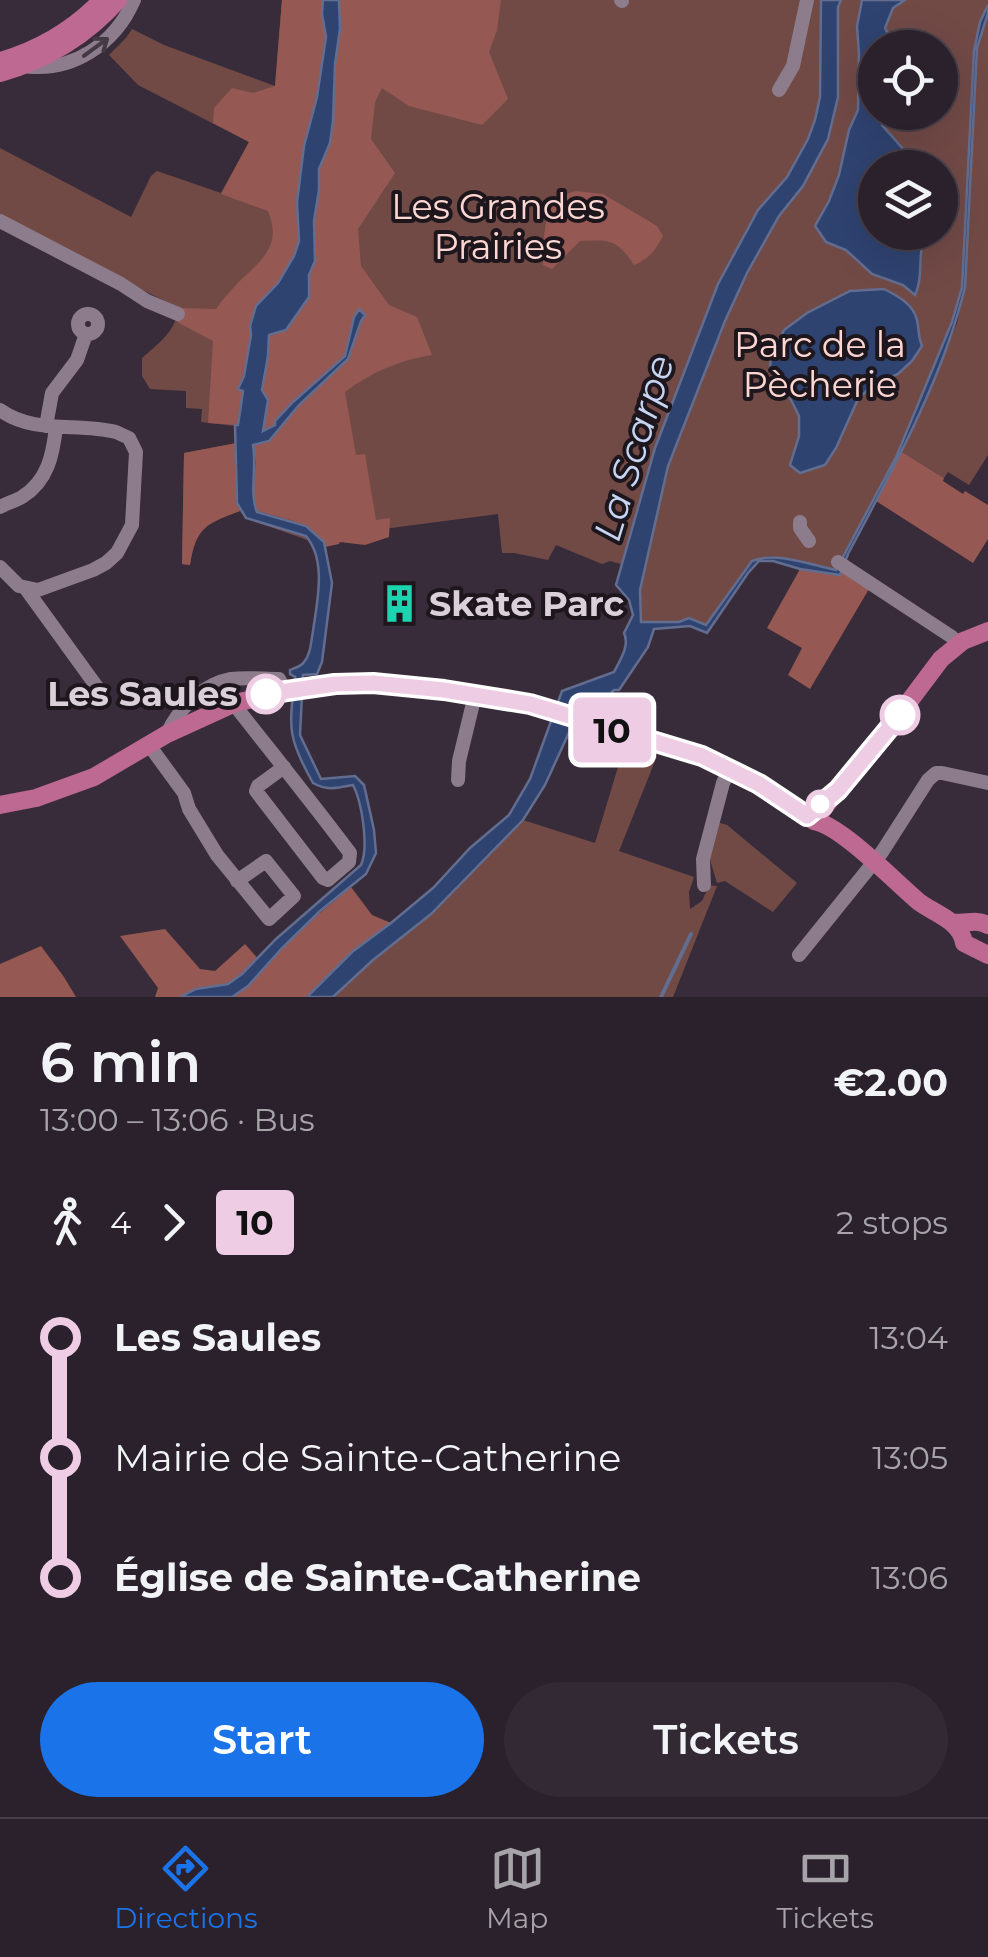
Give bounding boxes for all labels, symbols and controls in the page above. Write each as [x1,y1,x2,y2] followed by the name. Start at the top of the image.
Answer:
[858,30,958,250] map controls
[858,30,958,130] button: locate
[82,37,109,58] one-way arrow
[858,150,958,250] button: layers
[391,185,605,268] park label: Les Grandes Prairies
[734,323,906,406] park label: Parc de la Pècherie
[583,349,684,546] water label: La Scarpe
[429,582,625,625] place label: Skate Parc
[378,583,420,625] building icon: Skate Parc
[47,672,238,715] place label: Les Saules
[247,675,285,713] marker: Les Saules
[881,696,919,734] unlabelled marker
[567,698,657,762] line badge: 10
[593,709,631,752] text: 10
[807,791,833,817] unlabelled marker
[40,1029,201,1096] text: 6 min
[833,1059,948,1106] text: €2.00
[40,1100,315,1139] text: 13:00 – 13:06 · Bus
[40,1195,95,1250] icon: walk
[146,1195,201,1250] icon: forward
[236,1201,274,1244] text: 10
[110,1203,131,1242] text: 4
[836,1203,948,1242] text: 2 stops
[114,1314,321,1361] text: Les Saules
[869,1318,948,1357] text: 13:04
[114,1434,621,1481] text: Mairie de Sainte-Catherine
[872,1438,948,1477] text: 13:05
[114,1554,641,1601] text: Église de Sainte-Catherine
[871,1558,948,1597] text: 13:06
[40,1682,484,1797] button: Start
[504,1682,948,1797] button: Tickets
[114,1841,258,1935] tab: Directions
[486,1841,548,1935] tab: Map
[777,1841,874,1935] tab: Tickets

